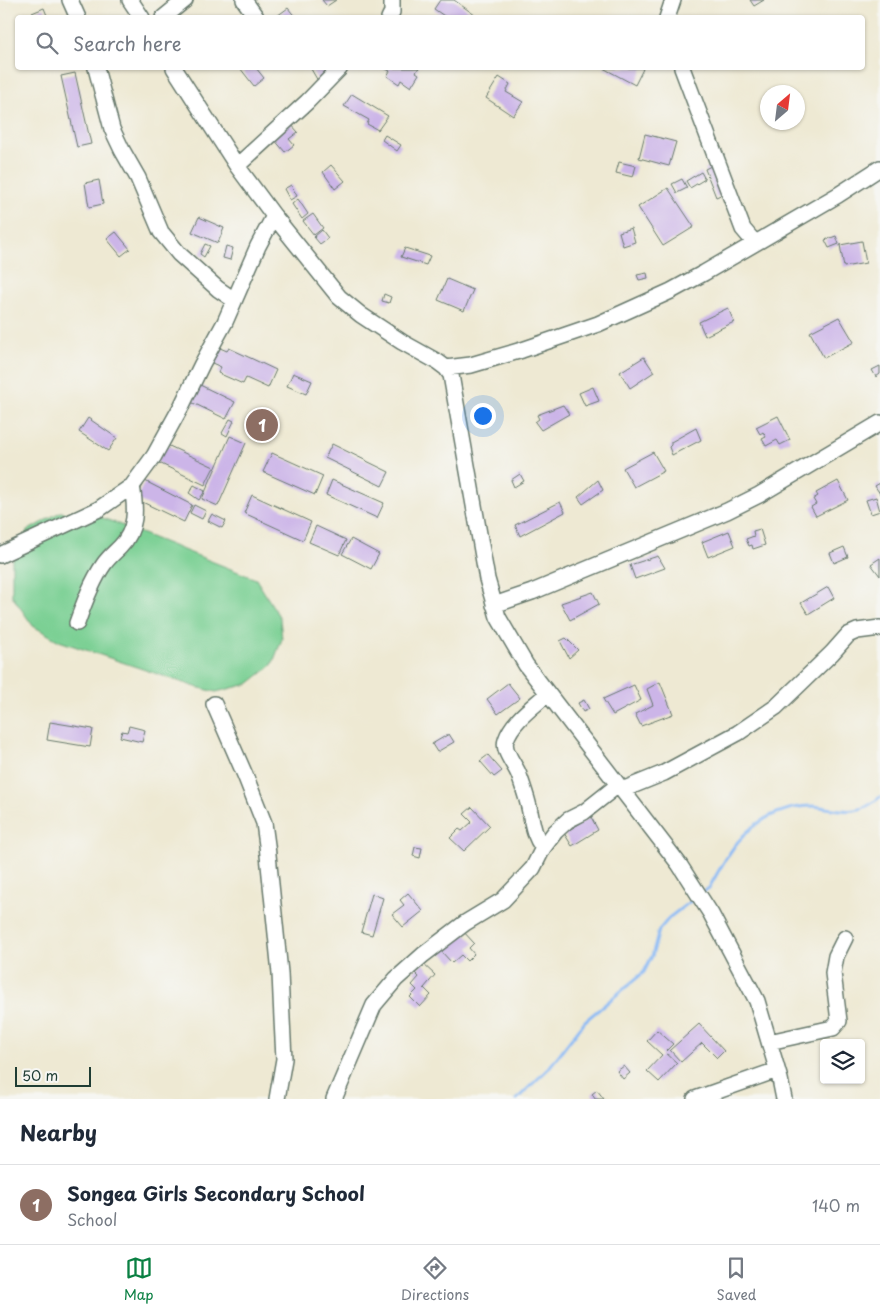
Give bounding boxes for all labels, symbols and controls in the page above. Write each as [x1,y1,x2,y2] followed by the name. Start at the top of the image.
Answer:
[15,15,865,70] search box
[33,29,61,57] icon: search
[73,29,182,57] text: Search here
[760,85,805,130] north arrow
[470,403,496,429] your location
[246,406,278,444] pin: 1
[820,1039,865,1084] map controls
[820,1039,865,1084] button: layers
[15,1064,91,1087] scale bar
[22,1065,58,1086] text: 50 m
[20,1116,97,1148] text: Nearby
[67,1179,365,1207] text: Songea Girls Secondary School
[32,1193,40,1217] text: 1
[812,1193,860,1217] text: 140 m
[67,1207,117,1231] text: School
[124,1254,154,1305] tab: Map
[401,1254,469,1305] tab: Directions
[717,1254,756,1305] tab: Saved

